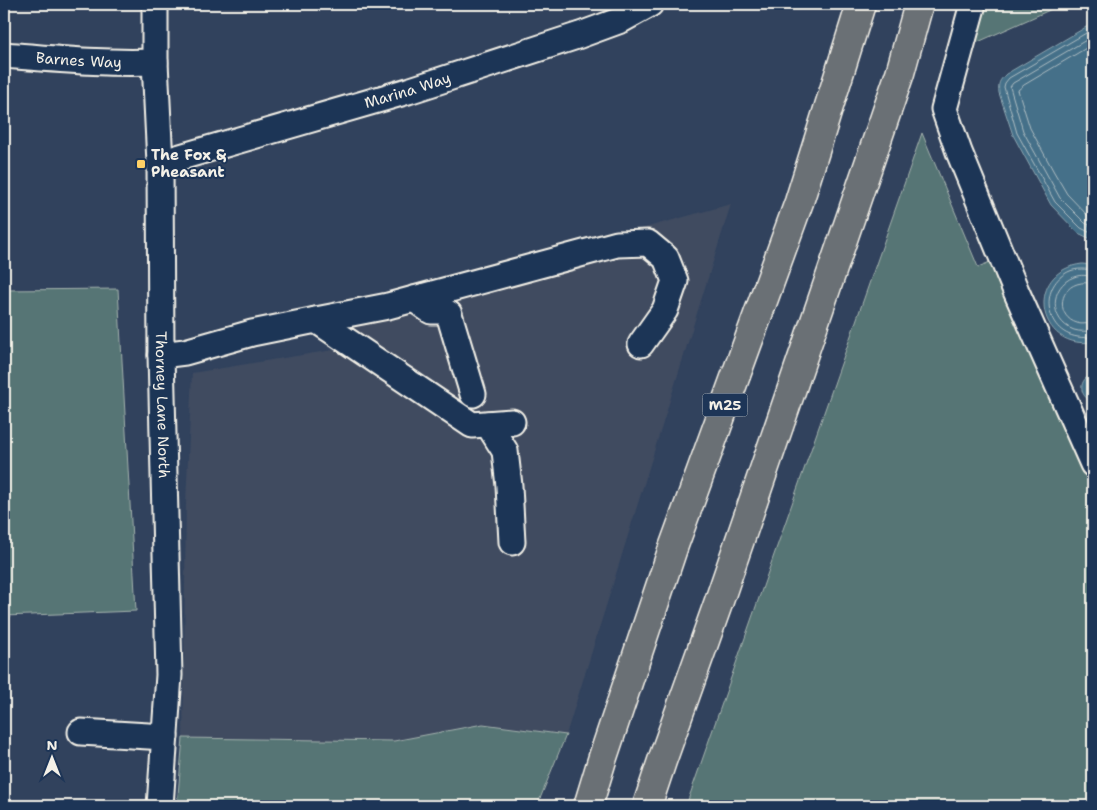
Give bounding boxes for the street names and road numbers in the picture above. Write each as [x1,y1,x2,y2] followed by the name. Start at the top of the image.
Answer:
[35,48,122,72] street label: Barnes Way
[362,68,453,113] street label: Marina Way
[151,331,174,479] street label: Thorney Lane North
[702,394,748,416] road number: M25

